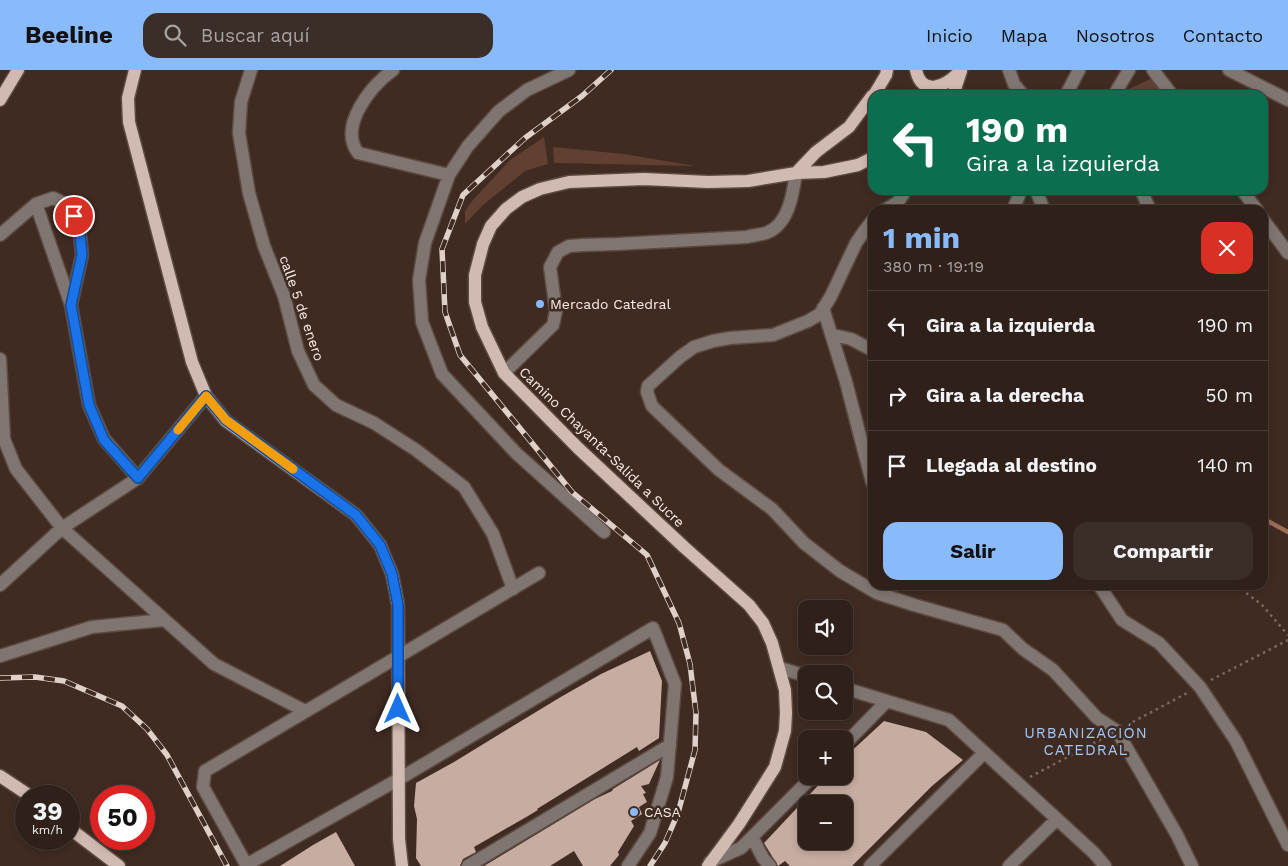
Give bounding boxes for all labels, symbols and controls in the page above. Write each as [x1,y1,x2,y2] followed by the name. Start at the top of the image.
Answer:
[143,13,493,58] search box
[25,21,113,49] text: Beeline
[161,21,189,49] icon: search
[201,24,310,47] text: Buscar aquí
[926,25,973,46] text: Inicio
[1001,25,1048,46] text: Mapa
[1076,25,1155,46] text: Nosotros
[1183,25,1263,46] text: Contacto
[966,109,1068,151] text: 190 m
[883,110,948,175] icon: left
[966,151,1160,176] text: Gira a la izquierda
[53,195,95,237] pin
[60,202,88,230] icon: arrive
[883,220,960,255] text: 1 min
[1201,222,1253,274] button: close
[276,253,328,363] street label: calle 5 de enero
[883,257,984,276] text: 380 m · 19:19
[550,296,672,312] place label: Mercado Catedral
[534,298,546,310] marker: Mercado Catedral
[883,312,911,340] icon: left
[926,314,1095,337] text: Gira a la izquierda
[1197,314,1253,337] text: 190 m
[516,364,688,530] street label: Camino Chayanta-Salida a Sucre
[883,382,911,410] icon: right
[926,384,1084,407] text: Gira a la derecha
[1206,384,1253,407] text: 50 m
[883,452,911,480] icon: arrive
[926,454,1097,477] text: Llegada al destino
[1198,454,1253,477] text: 140 m
[883,522,1063,580] button: Salir
[1073,522,1253,580] button: Compartir
[798,600,853,850] map controls
[798,600,853,655] button: sound
[798,665,853,720] button: search
[371,682,423,734] position arrow
[1024,723,1148,759] district label: URBANIZACIÓN CATEDRAL
[798,730,853,785] button: +
[90,785,155,850] speed limit sign: 50
[798,795,853,850] button: −
[32,797,63,826] text: 39
[644,804,681,820] place label: CASA
[628,806,640,818] marker: CASA
[32,823,63,837] text: km/h

